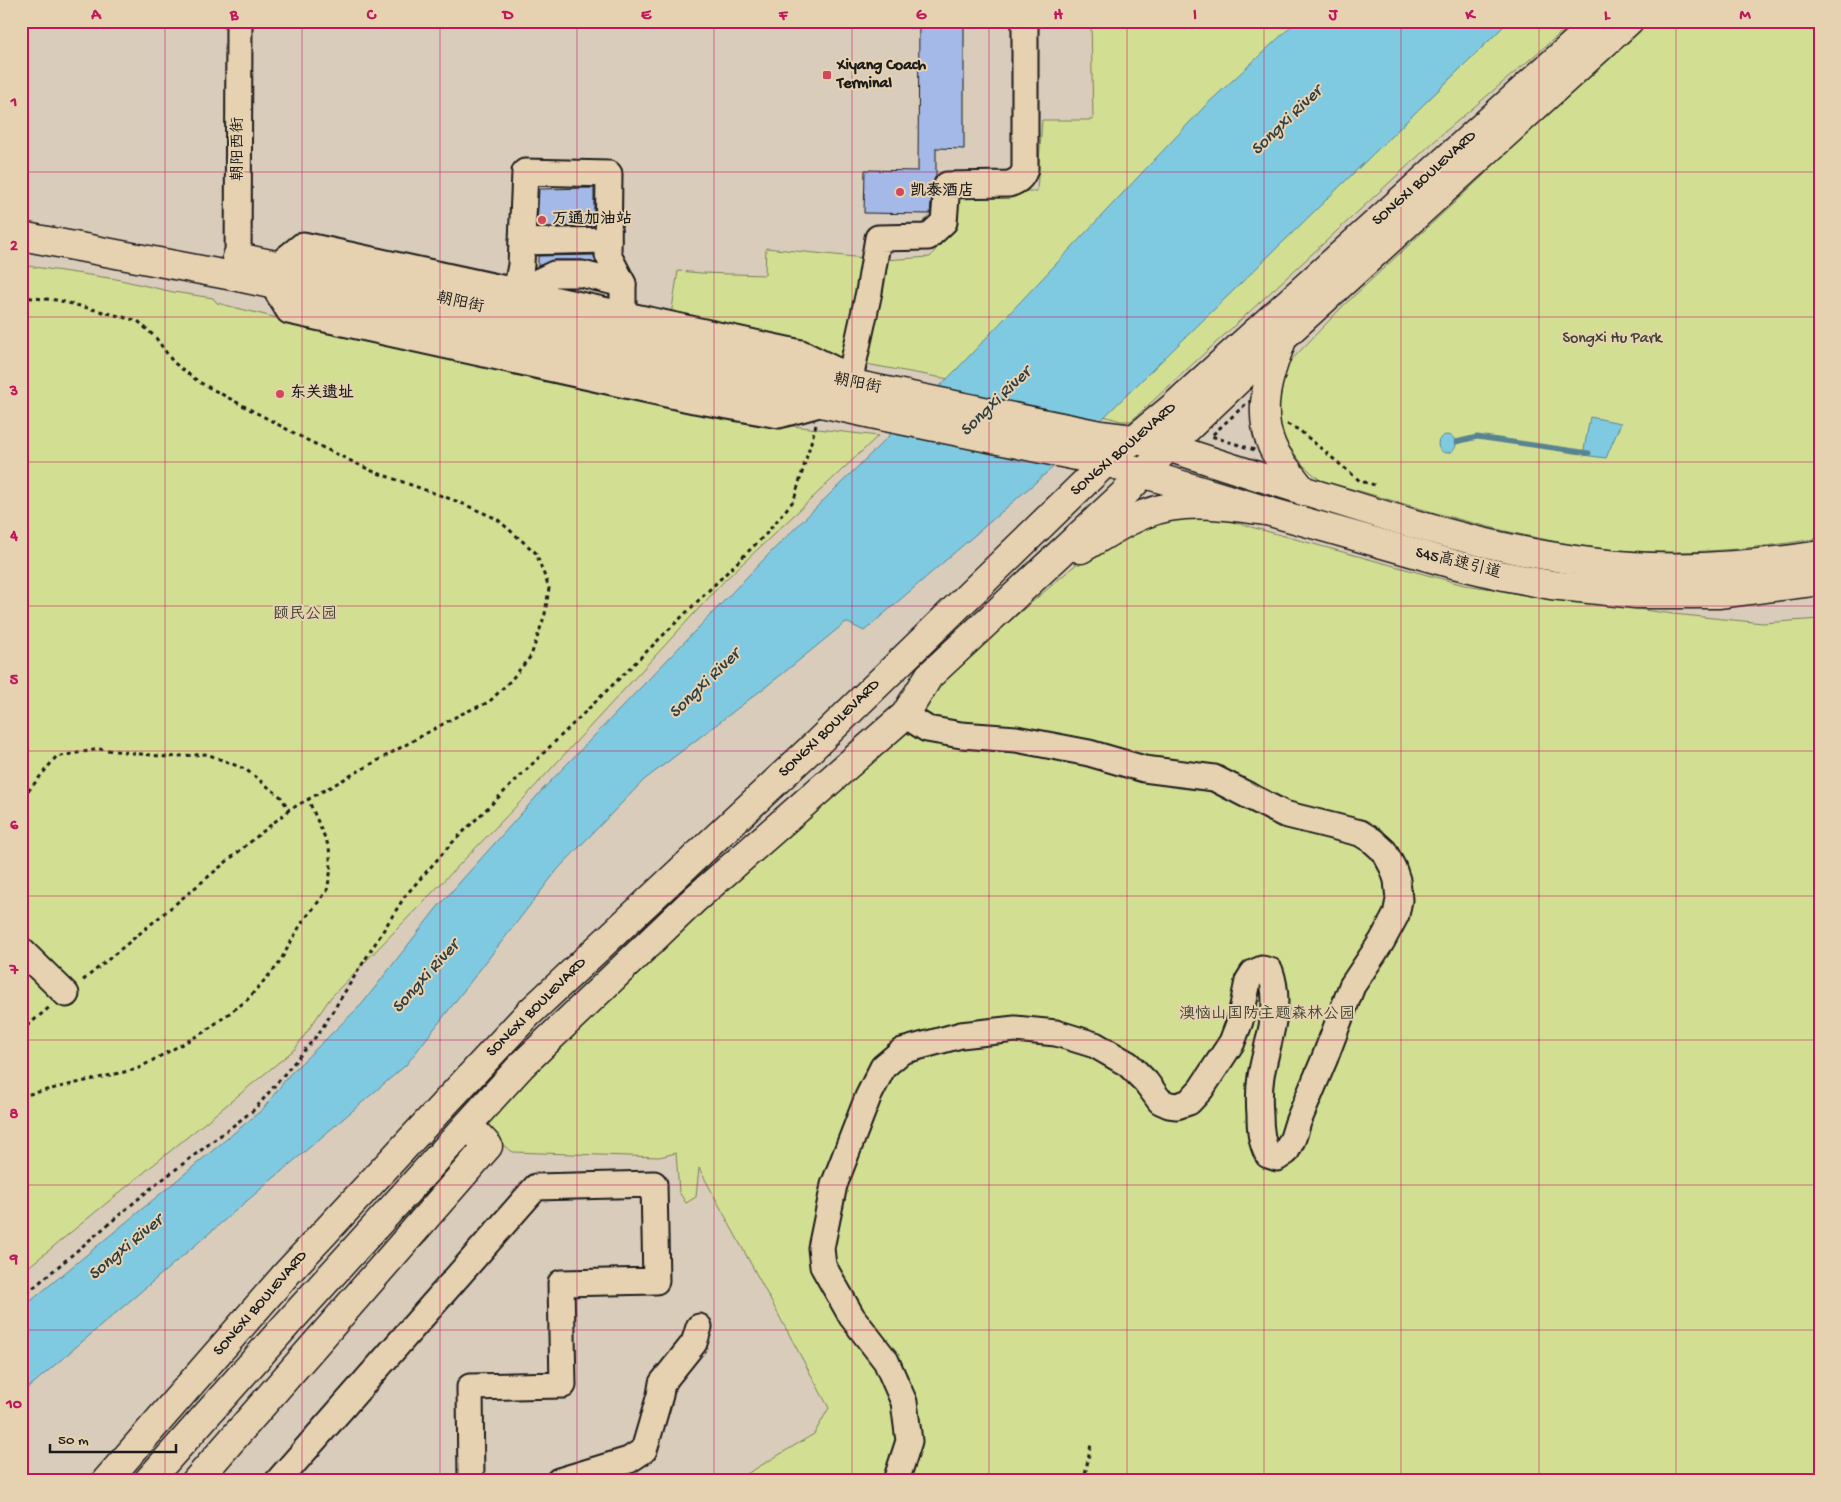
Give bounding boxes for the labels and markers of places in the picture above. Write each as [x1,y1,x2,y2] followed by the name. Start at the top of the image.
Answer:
[835,57,926,94] place label: Xiyang Coach Terminal
[821,69,833,81] marker: Xiyang Coach Terminal
[910,181,974,202] place label: 凯泰酒店
[894,186,906,198] marker: 凯泰酒店
[552,209,632,230] place label: 万通加油站
[536,214,548,226] marker: 万通加油站
[290,383,354,404] place label: 东关遗址
[274,388,286,400] marker: 东关遗址

